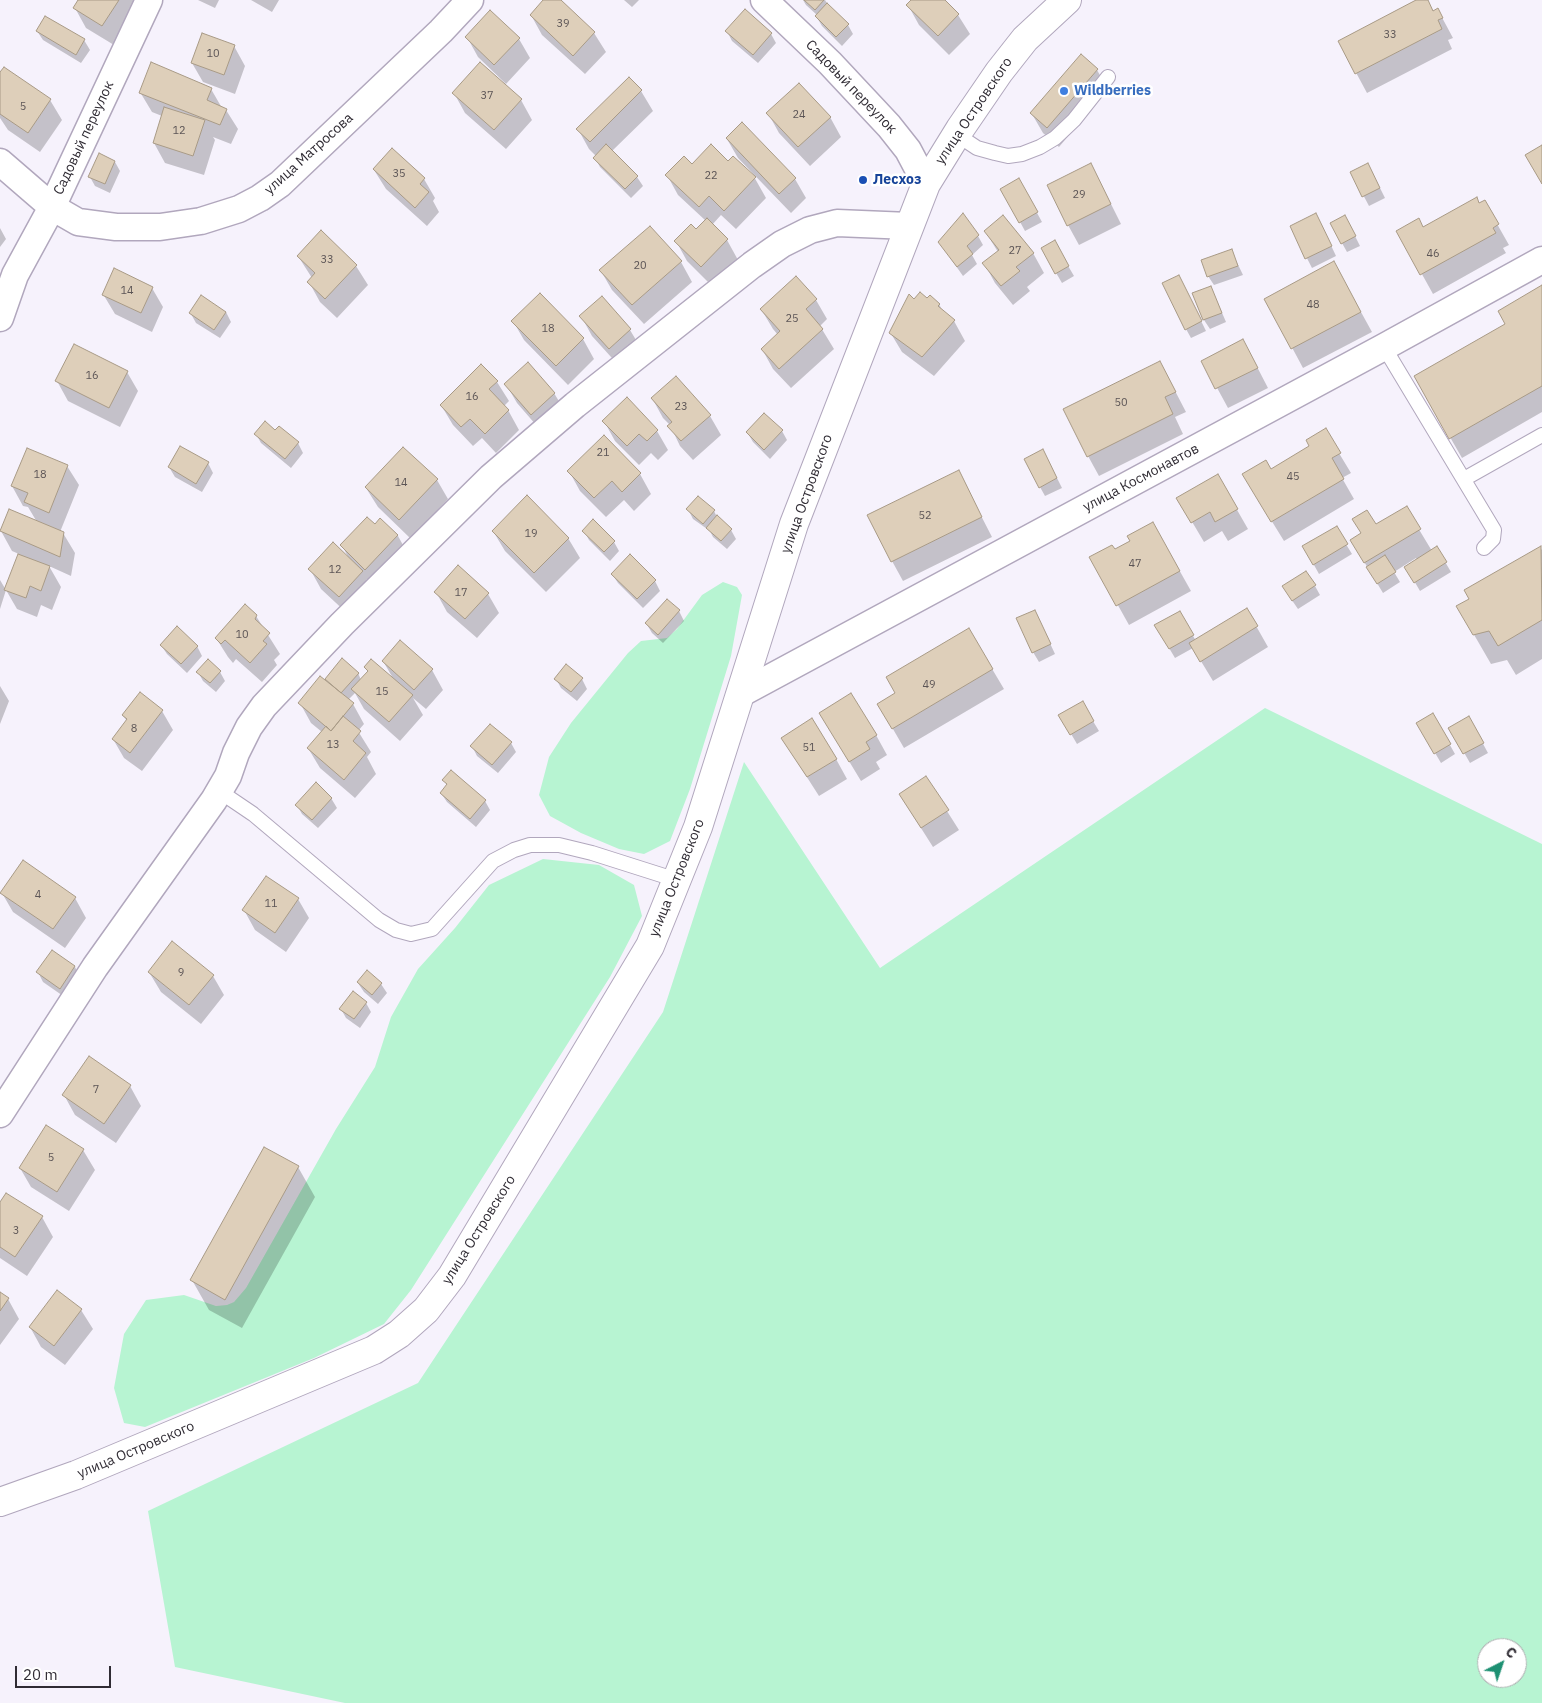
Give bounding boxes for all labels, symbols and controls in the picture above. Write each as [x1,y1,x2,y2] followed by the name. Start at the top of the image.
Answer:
[556,17,570,31] house number: 39
[1383,28,1397,42] house number: 33
[802,37,900,137] street label: Садовый переулок
[206,47,220,61] house number: 10
[932,54,1016,168] street label: улица Островского
[50,78,118,198] street label: Садовый переулок
[1074,83,1151,99] place label: Wildberries
[1058,85,1070,97] marker: Wildberries
[480,89,494,103] house number: 37
[20,100,26,114] house number: 5
[792,108,806,122] house number: 24
[261,110,357,198] street label: улица Матросова
[172,124,186,138] house number: 12
[392,167,406,181] house number: 35
[704,169,718,183] house number: 22
[873,172,921,188] place label: Лесхоз
[857,174,869,186] marker: Лесхоз
[1072,188,1086,202] house number: 29
[1008,244,1022,258] house number: 27
[1426,247,1440,261] house number: 46
[320,253,334,267] house number: 33
[633,259,647,273] house number: 20
[120,284,134,298] house number: 14
[1306,298,1320,312] house number: 48
[785,312,799,326] house number: 25
[541,322,555,336] house number: 18
[85,369,99,383] house number: 16
[465,390,479,404] house number: 16
[1114,396,1128,410] house number: 50
[674,400,688,414] house number: 23
[778,432,836,556] street label: улица Островского
[1080,440,1202,516] street label: улица Космонавтов
[596,446,610,460] house number: 21
[33,468,47,482] house number: 18
[1286,470,1300,484] house number: 45
[394,476,408,490] house number: 14
[918,509,932,523] house number: 52
[524,527,538,541] house number: 19
[1128,557,1142,571] house number: 47
[328,563,342,577] house number: 12
[454,586,468,600] house number: 17
[235,628,249,642] house number: 10
[922,678,936,692] house number: 49
[375,685,389,699] house number: 15
[131,722,137,736] house number: 8
[326,738,340,752] house number: 13
[802,741,816,755] house number: 51
[646,817,708,939] street label: улица Островского
[35,888,41,902] house number: 4
[264,897,278,911] house number: 11
[178,966,184,980] house number: 9
[93,1083,99,1097] house number: 7
[48,1151,54,1165] house number: 5
[439,1172,519,1288] street label: улица Островского
[13,1224,19,1238] house number: 3
[75,1418,197,1482] street label: улица Островского
[1477,1638,1527,1688] north arrow
[1502,1643,1521,1662] text: С
[18,1656,114,1688] scale bar
[23,1665,58,1684] text: 20 m

